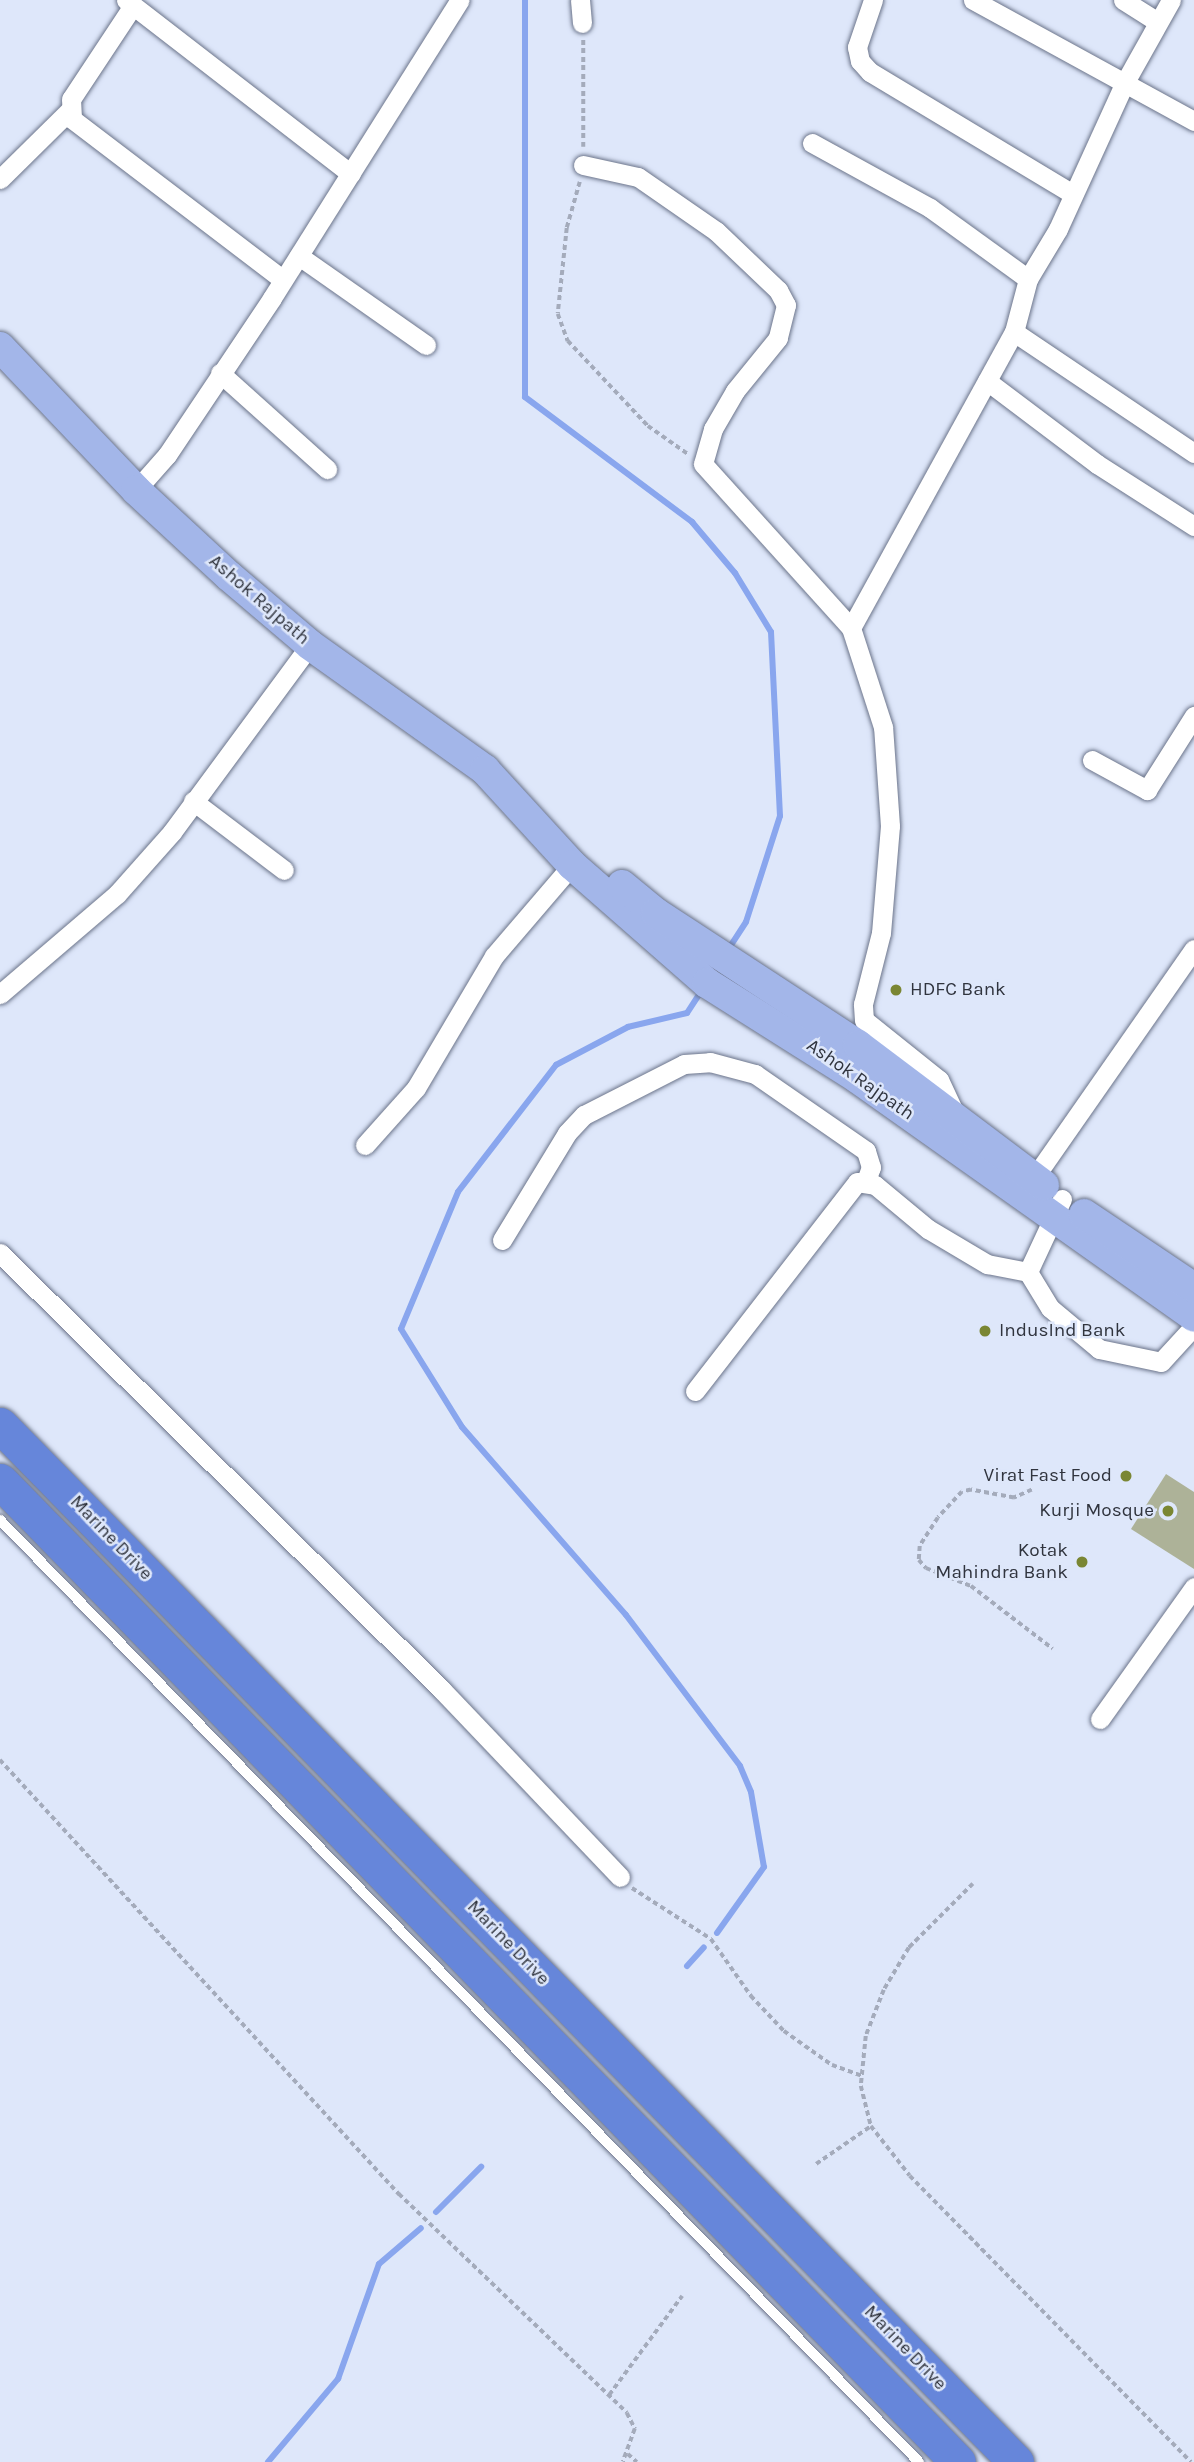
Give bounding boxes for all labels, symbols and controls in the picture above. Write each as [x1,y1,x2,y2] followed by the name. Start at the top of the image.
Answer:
[204,550,314,650] street label: Ashok Rajpath
[910,979,1006,1001] place label: HDFC Bank
[888,982,904,998] marker: HDFC Bank
[802,1034,918,1126] street label: Ashok Rajpath
[999,1320,1126,1342] place label: IndusInd Bank
[977,1323,993,1339] marker: IndusInd Bank
[984,1465,1112,1487] place label: Virat Fast Food
[1118,1468,1134,1484] marker: Virat Fast Food
[65,1491,157,1585] street label: Marine Drive
[1039,1500,1154,1522] place label: Kurji Mosque
[1160,1503,1176,1519] marker: Kurji Mosque
[935,1540,1068,1584] place label: Kotak Mahindra Bank
[1074,1554,1090,1570] marker: Kotak Mahindra Bank
[462,1896,554,1990] street label: Marine Drive
[859,2301,951,2395] street label: Marine Drive

